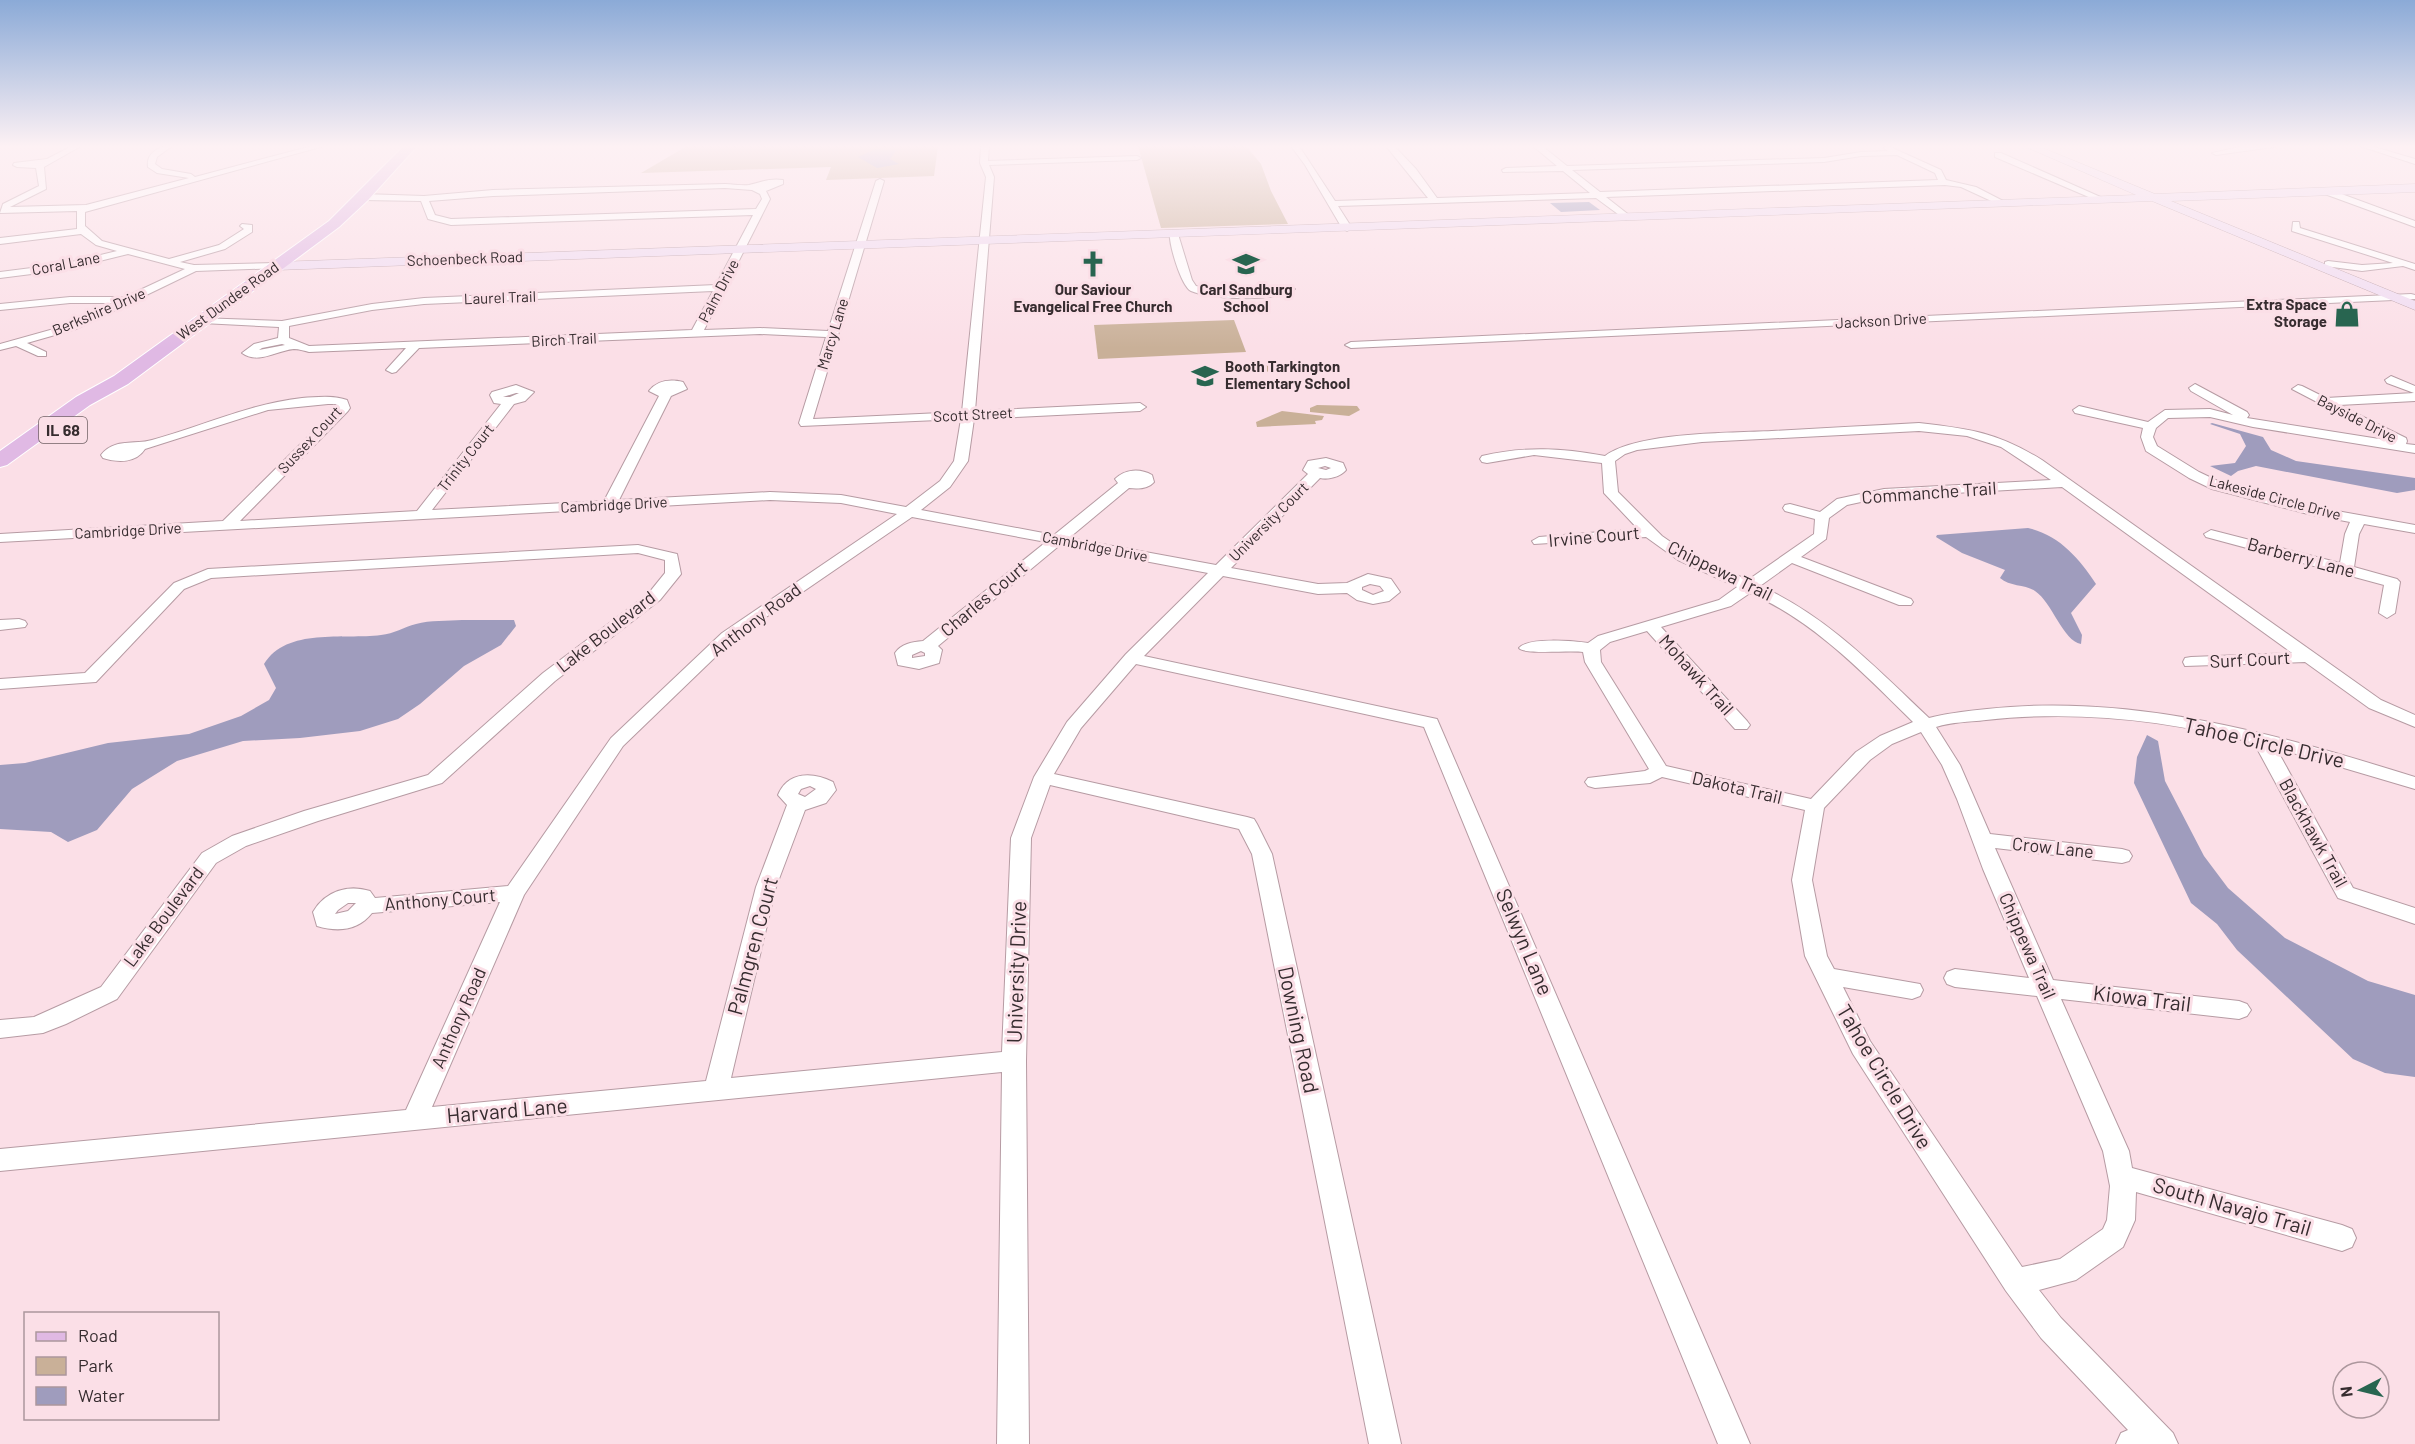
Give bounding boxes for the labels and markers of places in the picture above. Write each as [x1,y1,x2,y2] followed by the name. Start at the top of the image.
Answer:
[1078,249,1108,279] church icon: Our Saviour Evangelical Free Church
[1231,249,1261,279] school or university icon: Carl Sandburg School
[1013,280,1173,315] place label: Our Saviour Evangelical Free Church
[1199,280,1293,315] place label: Carl Sandburg School
[2246,295,2327,330] place label: Extra Space Storage
[2332,299,2362,329] shop icon: Extra Space Storage
[1225,357,1350,392] place label: Booth Tarkington Elementary School
[1190,361,1220,391] school or university icon: Booth Tarkington Elementary School

